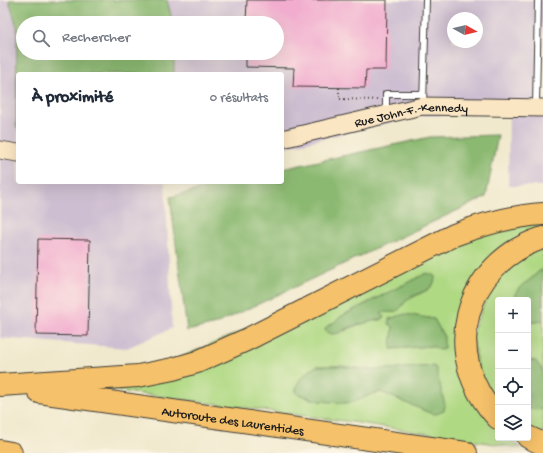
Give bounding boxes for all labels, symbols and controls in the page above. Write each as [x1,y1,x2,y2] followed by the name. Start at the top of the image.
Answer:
[447,12,483,48] north arrow
[16,16,284,60] search box
[30,27,52,49] icon: search
[62,29,130,47] text: Rechercher
[32,88,113,108] text: À proximité
[210,91,268,106] text: 0 résultats
[353,101,469,132] street label: Rue John-F.-Kennedy
[495,297,531,441] map controls
[495,297,531,333] button: +
[495,333,531,369] button: −
[495,369,531,405] button: locate
[161,405,306,440] street label: Autoroute des Laurentides
[495,405,531,441] button: layers

